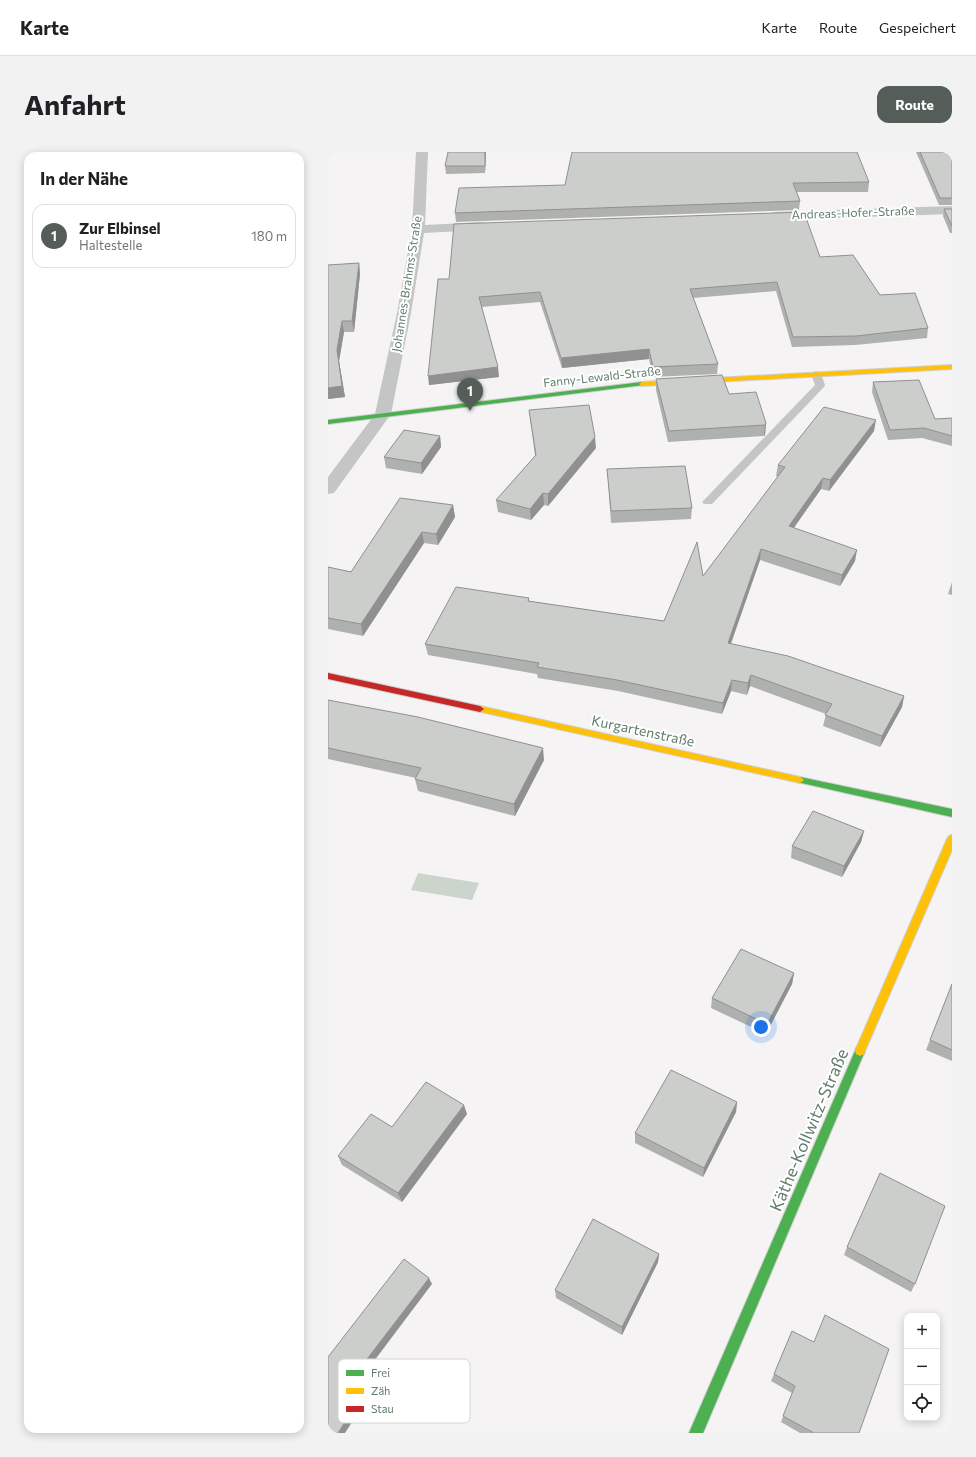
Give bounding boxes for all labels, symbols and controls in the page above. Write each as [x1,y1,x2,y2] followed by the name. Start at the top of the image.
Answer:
[20,16,69,39] text: Karte
[762,19,797,36] text: Karte
[819,19,857,36] text: Route
[879,19,956,36] text: Gespeichert
[877,86,952,123] button: Route
[24,87,126,121] text: Anfahrt
[40,168,128,189] text: In der Nähe
[791,203,915,221] street label: Andreas-Hofer-Straße
[388,215,425,353] street label: Johannes-Brahms-Straße
[79,219,161,237] text: Zur Elbinsel
[51,228,57,244] text: 1
[251,228,287,244] text: 180 m
[79,237,142,253] text: Haltestelle
[542,363,661,389] street label: Fanny-Lewald-Straße
[457,378,483,411] pin: 1
[590,711,696,750] street label: Kurgartenstraße
[751,1017,771,1037] your location
[765,1045,852,1214] street label: Käthe-Kollwitz-Straße
[904,1313,940,1421] map controls
[904,1313,940,1349] button: +
[904,1349,940,1385] button: −
[338,1359,470,1423] legend
[371,1366,390,1379] text: Frei
[371,1384,390,1397] text: Zäh
[904,1385,940,1421] button: locate
[371,1402,394,1415] text: Stau

